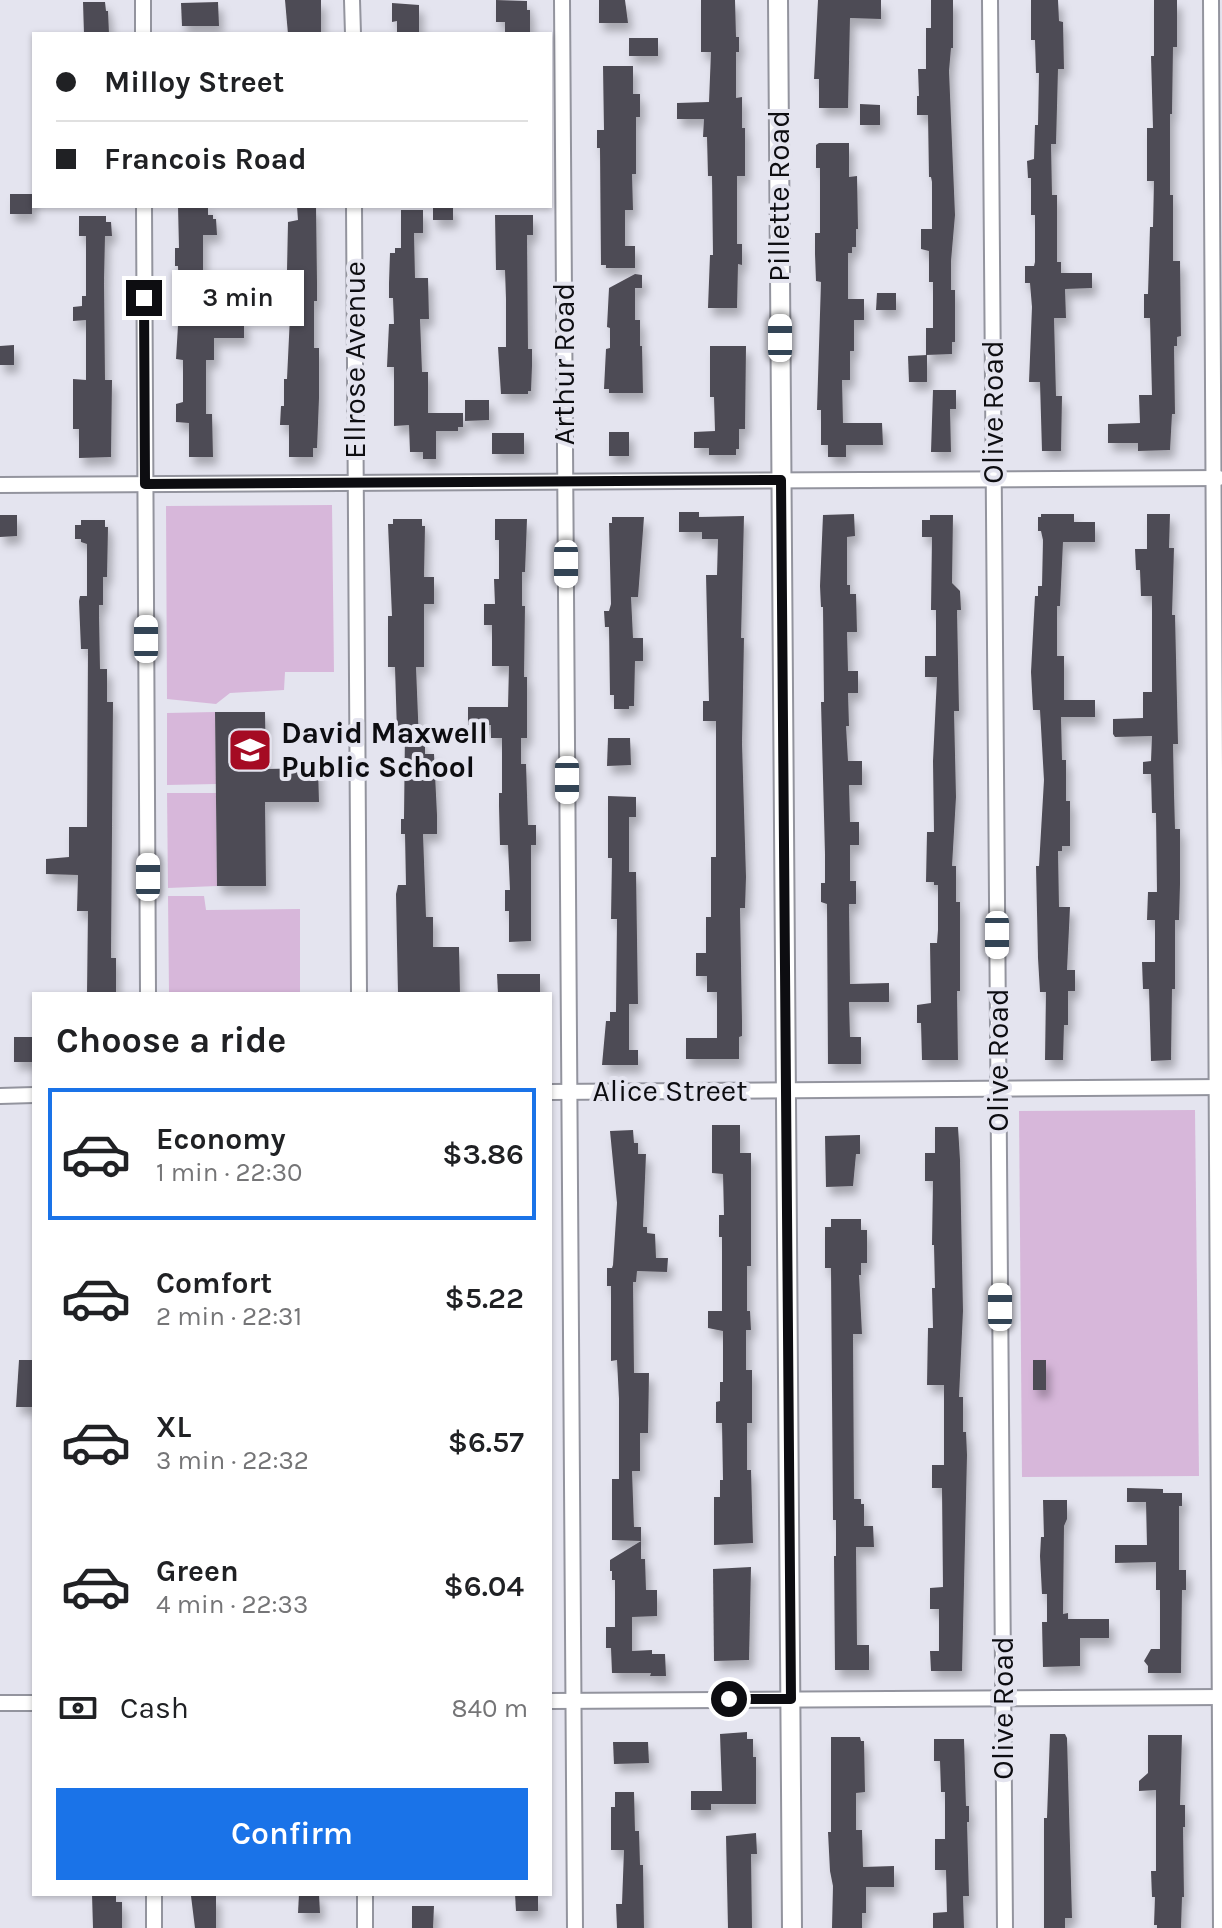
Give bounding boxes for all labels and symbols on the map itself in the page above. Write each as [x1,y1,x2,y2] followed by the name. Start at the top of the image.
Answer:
[761,110,797,282] street label: Pillette Road
[337,261,373,459] street label: Ellrose Avenue
[172,270,304,326] callout: 3 min
[126,280,162,316] route end
[546,283,582,445] street label: Arthur Road
[768,314,792,362] car
[975,340,1011,484] street label: Olive Road
[554,540,578,588] car
[134,615,158,663] car
[281,715,488,785] place label: David Maxwell Public School
[226,726,274,774] school or university icon: David Maxwell Public School
[555,756,579,804] car
[136,853,160,901] car
[985,911,1009,959] car
[980,988,1016,1132] street label: Olive Road
[593,1073,747,1109] street label: Alice Street
[988,1283,1012,1331] car
[985,1636,1021,1780] street label: Olive Road
[711,1681,747,1717] route start

